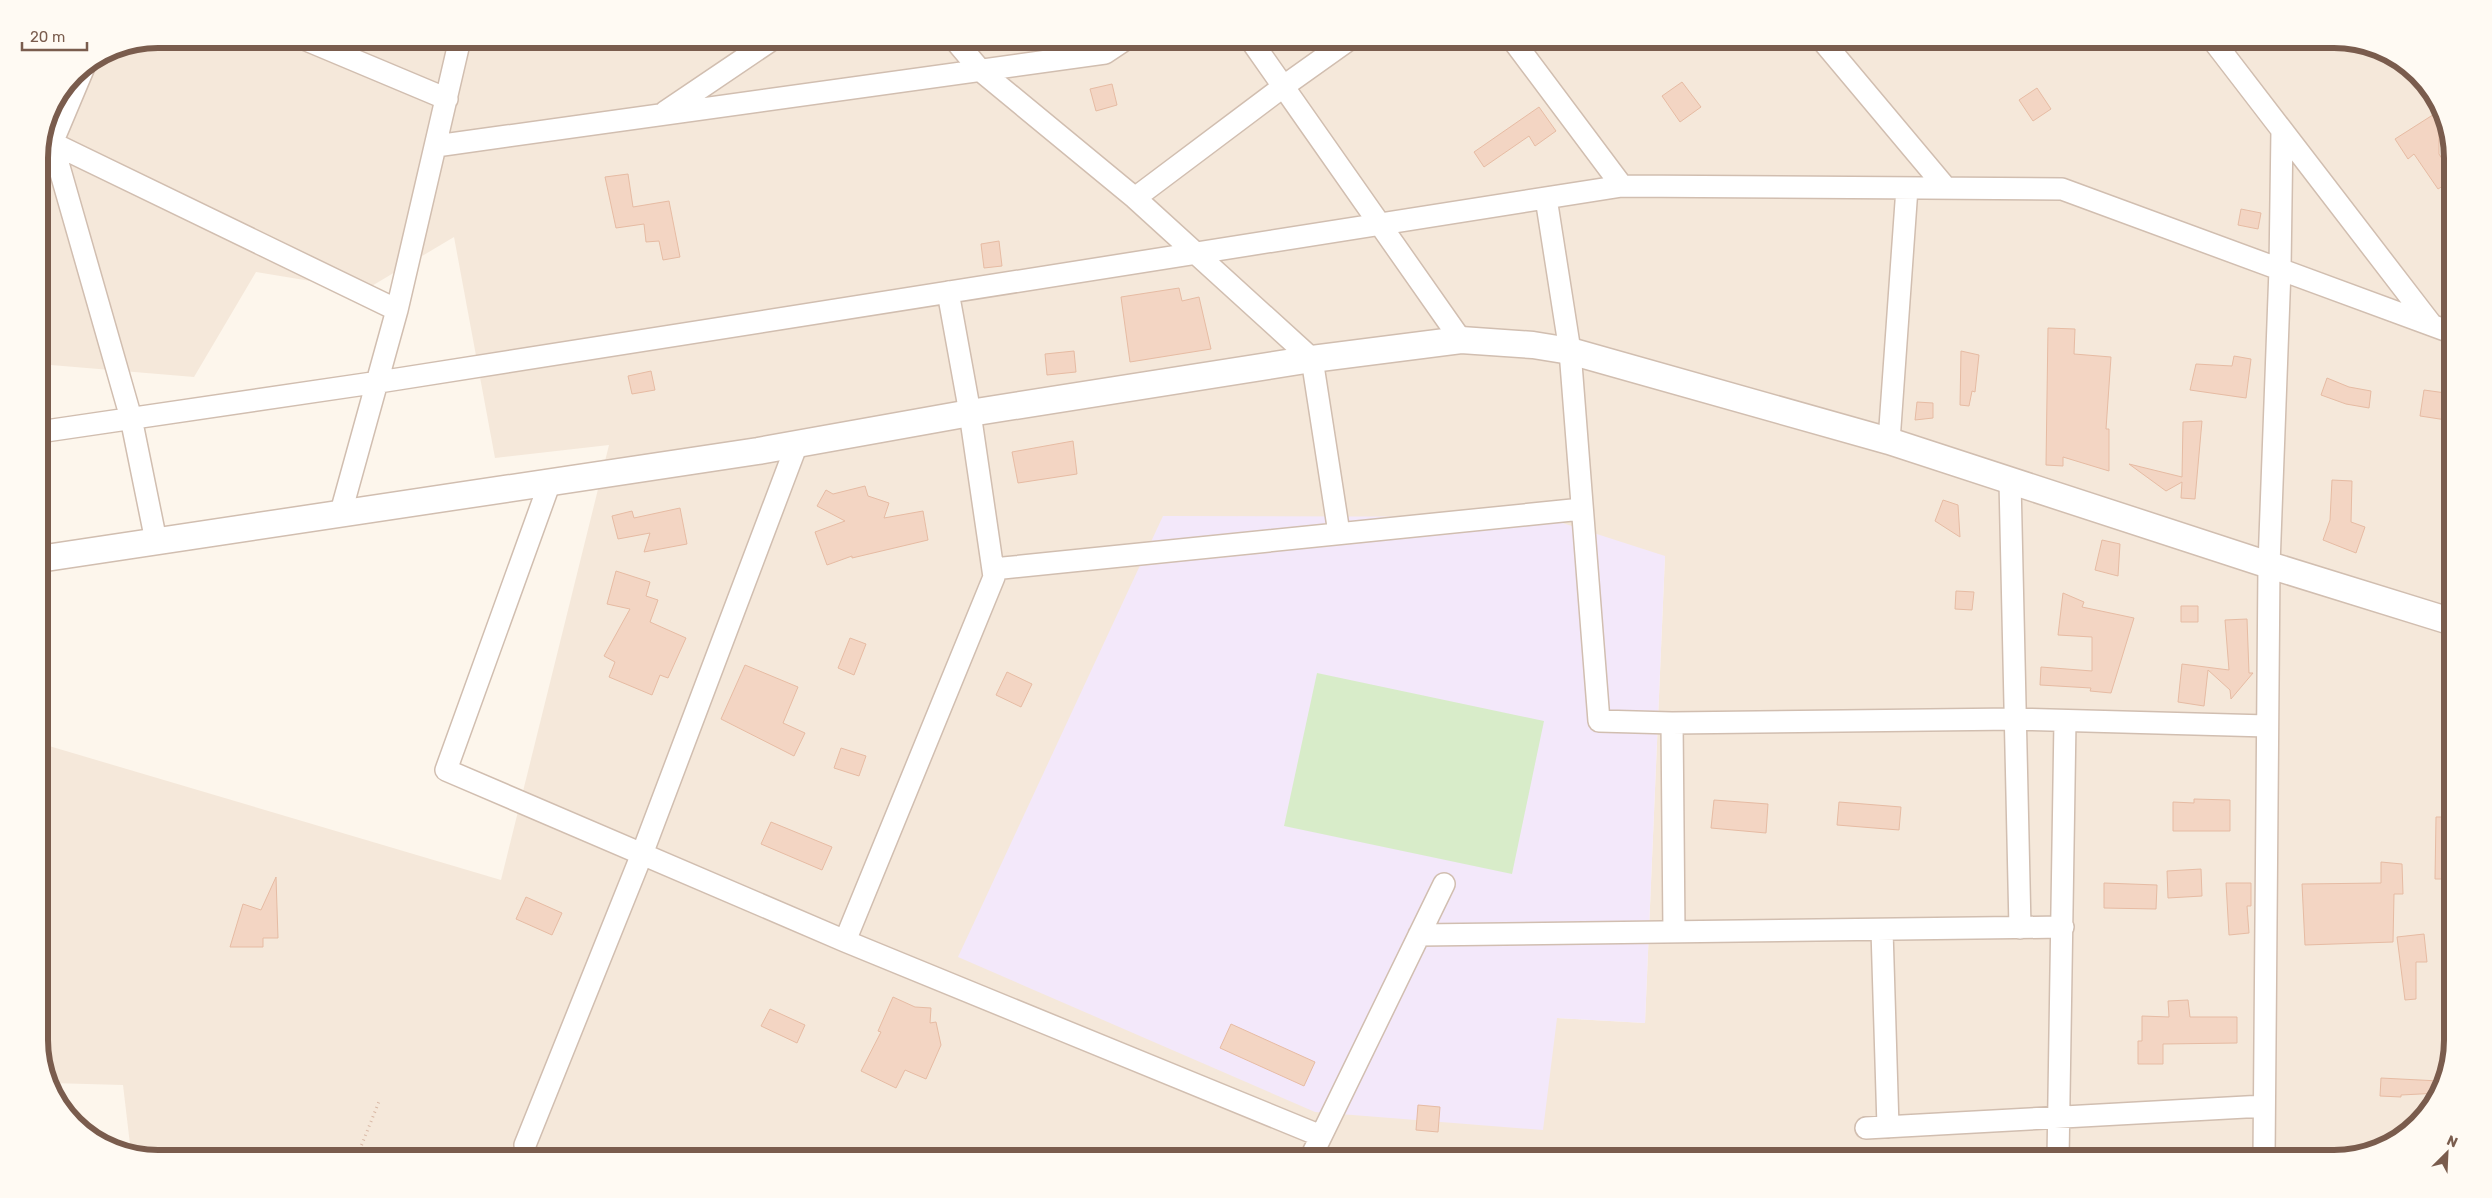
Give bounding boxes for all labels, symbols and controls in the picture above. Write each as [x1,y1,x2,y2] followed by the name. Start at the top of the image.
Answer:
[22,20,88,52] scale bar
[30,28,65,46] text: 20 m
[2422,1128,2472,1178] north arrow
[2444,1132,2460,1151] text: N

